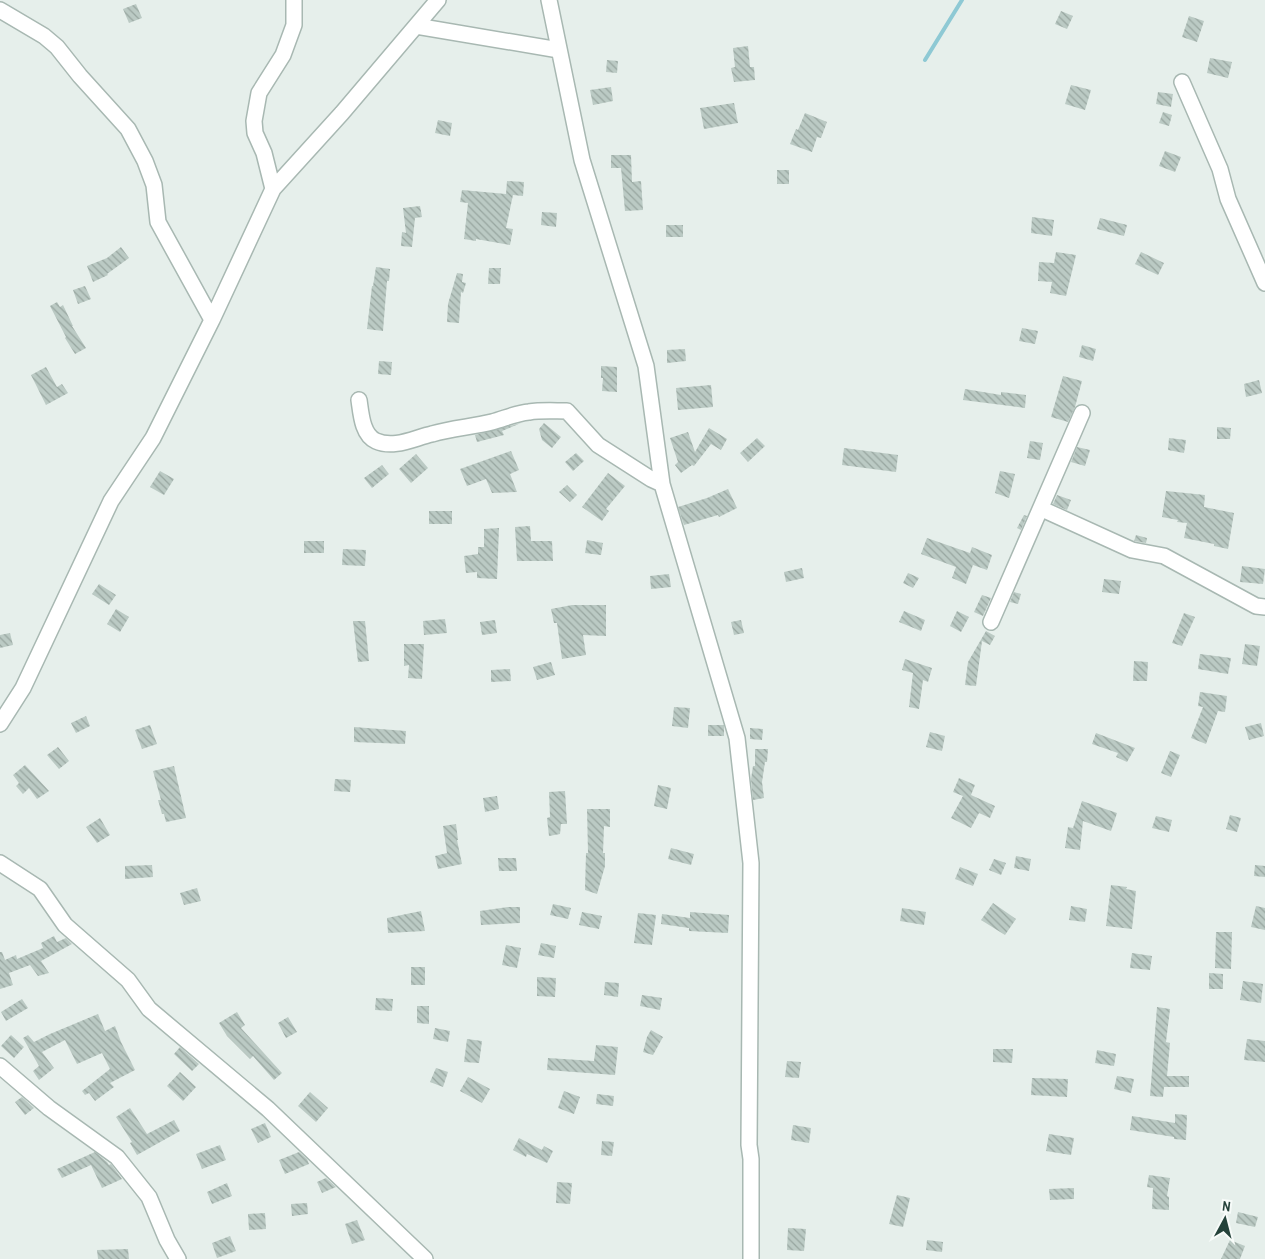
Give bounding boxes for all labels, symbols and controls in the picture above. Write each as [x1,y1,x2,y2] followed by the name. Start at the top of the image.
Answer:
[1200,1194,1250,1244] north arrow
[1221,1197,1232,1216] text: N

